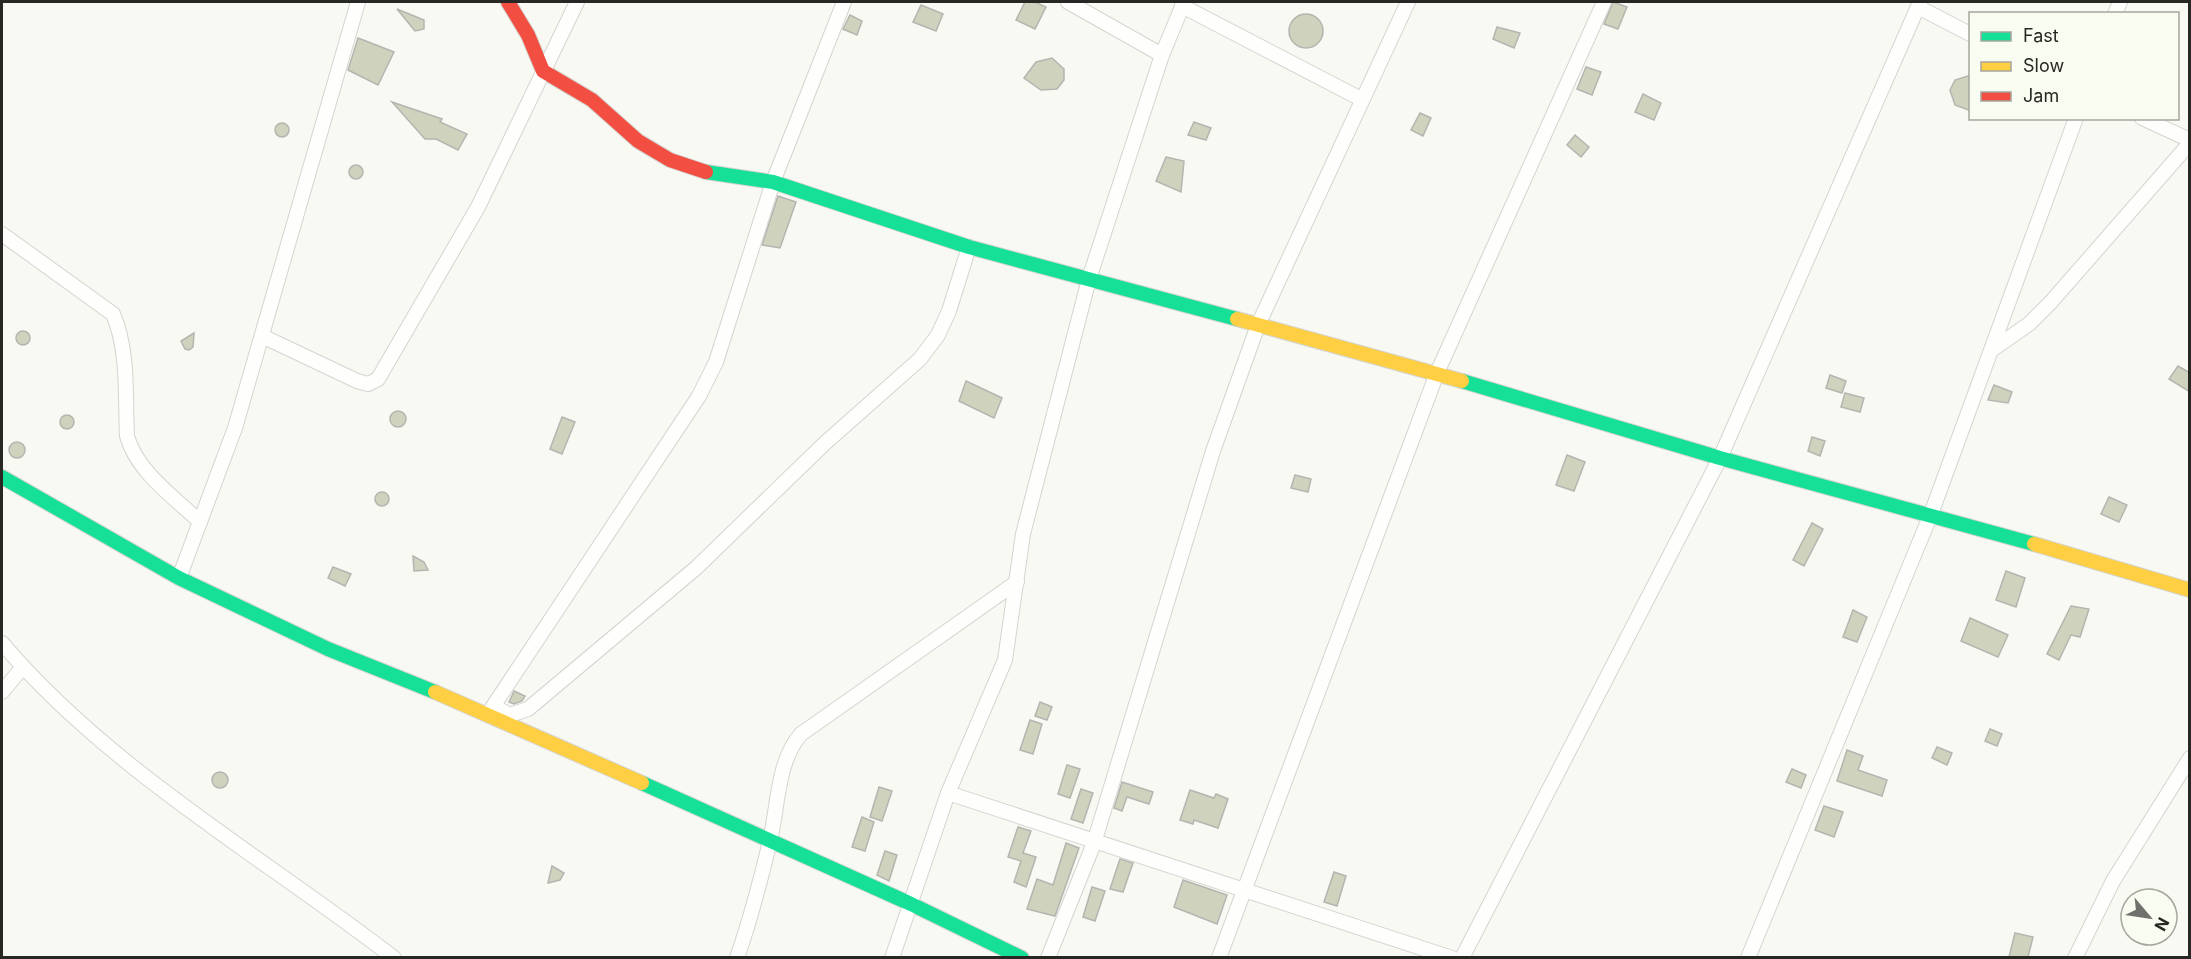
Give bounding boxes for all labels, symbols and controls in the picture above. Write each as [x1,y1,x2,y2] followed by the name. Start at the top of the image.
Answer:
[1969,12,2179,120] legend
[2023,25,2059,46] text: Fast
[2023,55,2064,76] text: Slow
[2023,85,2059,106] text: Jam
[2119,887,2179,947] north arrow
[2150,914,2174,934] text: N

